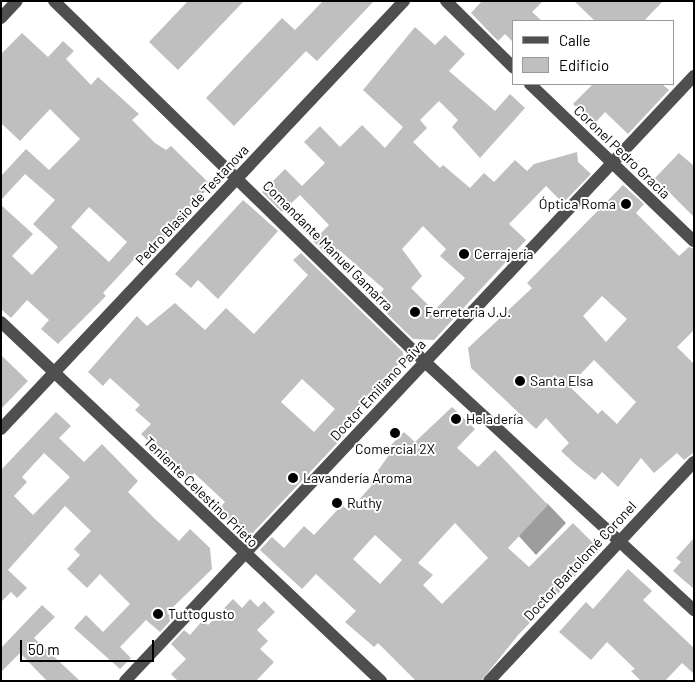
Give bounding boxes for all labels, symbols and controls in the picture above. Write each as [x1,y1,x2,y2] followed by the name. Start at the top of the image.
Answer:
[512,20,675,85] legend
[559,31,591,49] text: Calle
[559,56,609,74] text: Edificio
[570,102,674,202] street label: Coronel Pedro Gracia
[132,141,252,269] street label: Pedro Blasio de Testanova
[259,177,397,315] street label: Comandante Manuel Gamarra
[539,196,616,212] place label: Óptica Roma
[620,198,632,210] marker: Óptica Roma
[474,246,533,262] place label: Cerrajería
[458,248,470,260] marker: Cerrajería
[425,304,511,320] place label: Ferretería J.J.
[409,306,421,318] marker: Ferretería J.J.
[327,336,429,444] street label: Doctor Emiliano Paiva
[530,373,593,389] place label: Santa Elsa
[514,375,526,387] marker: Santa Elsa
[466,411,523,427] place label: Heladería
[450,413,462,425] marker: Heladería
[389,427,401,439] marker: Comercial 2X
[140,433,262,551] street label: Teniente Celestino Prieto
[355,441,435,457] place label: Comercial 2X
[303,470,412,486] place label: Lavandería Aroma
[287,472,299,484] marker: Lavandería Aroma
[347,495,382,511] place label: Ruthy
[331,497,343,509] marker: Ruthy
[520,498,640,624] street label: Doctor Bartolomé Coronel
[168,606,235,622] place label: Tuttogusto
[152,608,164,620] marker: Tuttogusto
[22,630,156,662] scale bar
[28,640,60,658] text: 50 m

